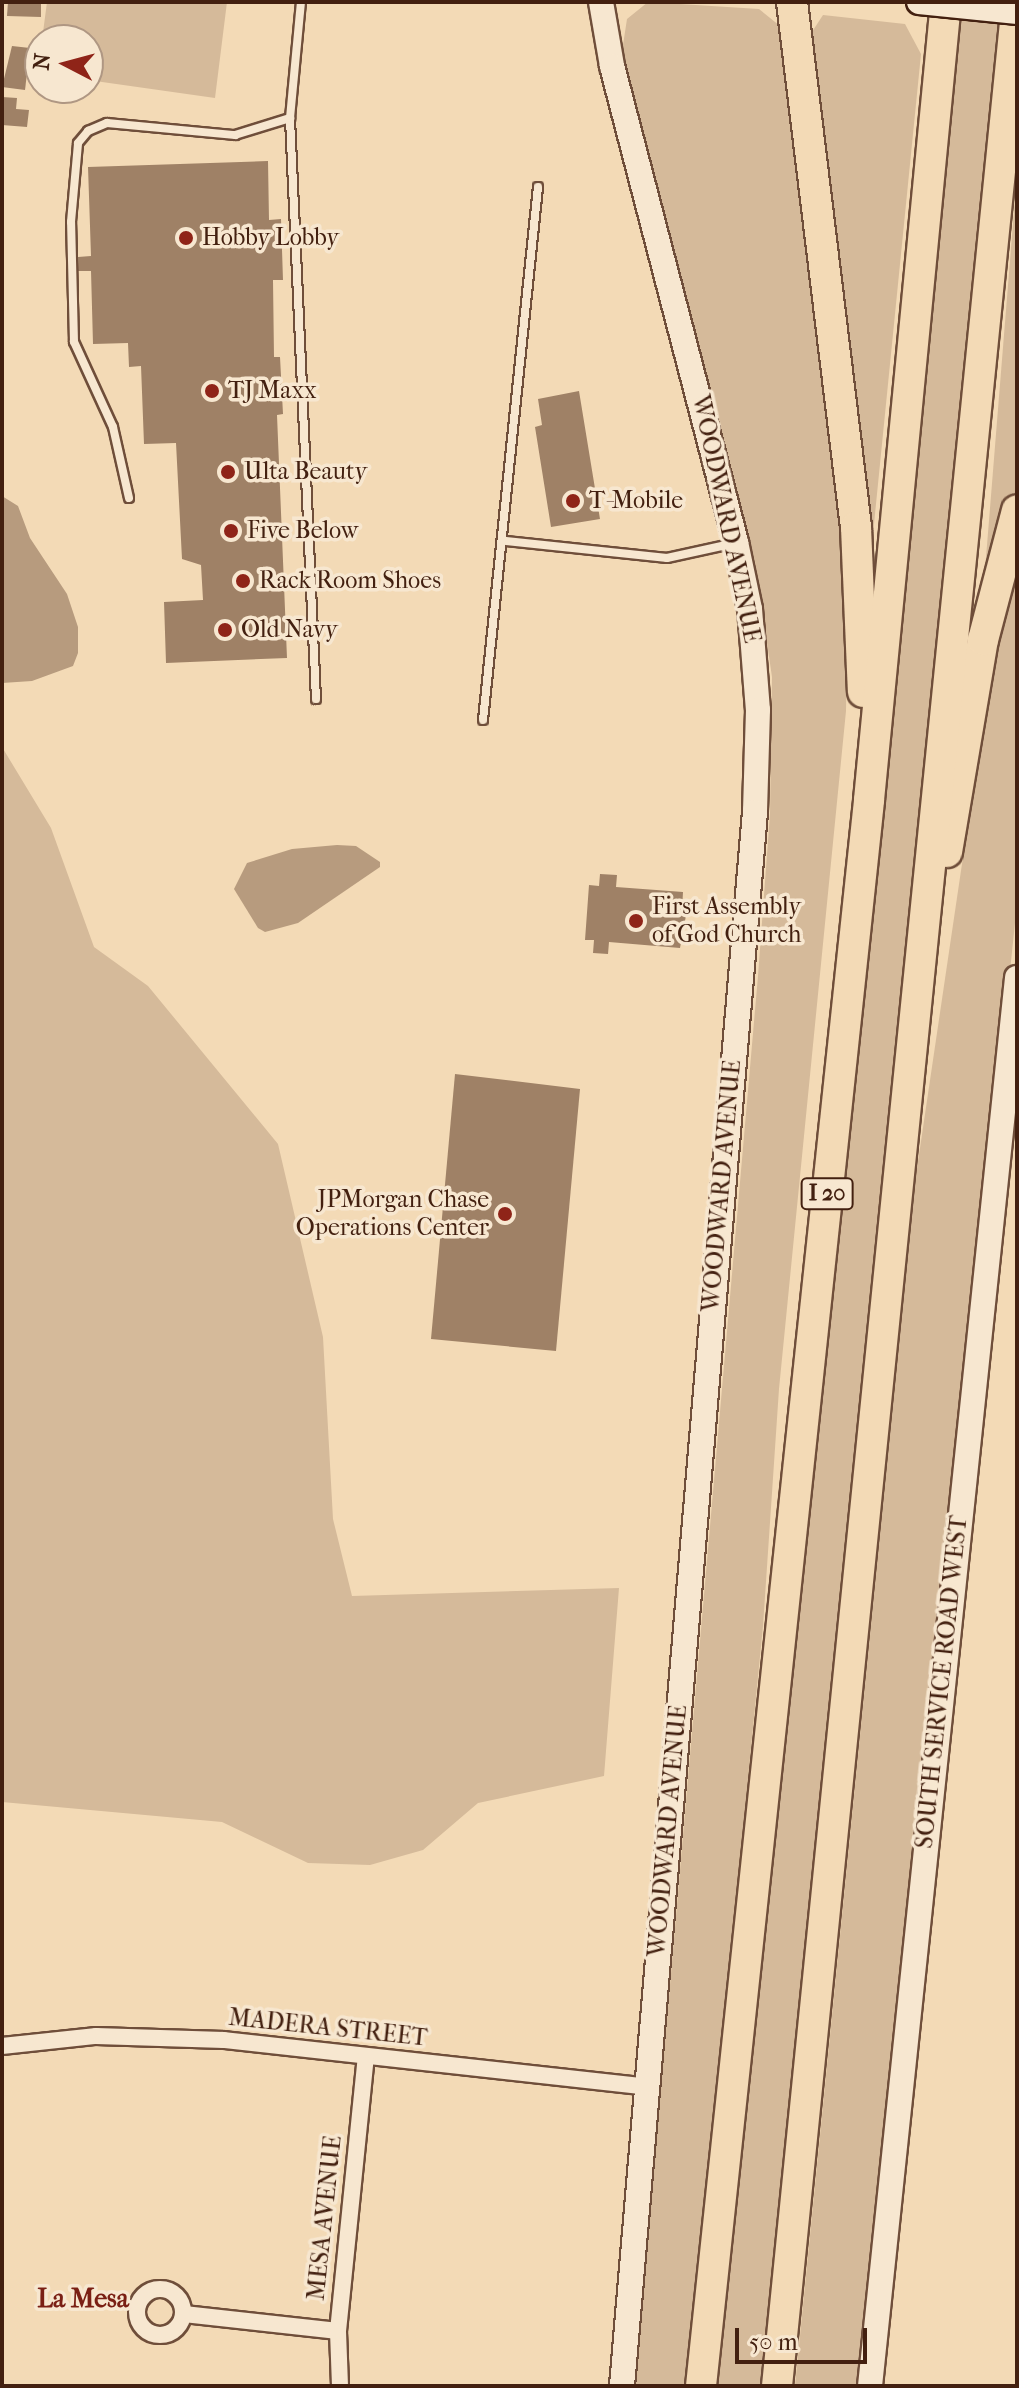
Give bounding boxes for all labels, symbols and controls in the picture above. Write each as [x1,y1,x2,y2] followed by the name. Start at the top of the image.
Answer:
[24,24,104,104] north arrow
[28,52,56,71] text: N
[202,224,339,252] place label: Hobby Lobby
[177,229,195,247] marker: Hobby Lobby
[228,377,317,405] place label: TJ Maxx
[203,382,221,400] marker: TJ Maxx
[686,392,766,646] street label: WOODWARD AVENUE
[244,458,367,486] place label: Ulta Beauty
[219,463,237,481] marker: Ulta Beauty
[589,487,683,515] place label: T-Mobile
[564,492,582,510] marker: T-Mobile
[247,517,359,545] place label: Five Below
[222,522,240,540] marker: Five Below
[259,567,441,595] place label: Rack Room Shoes
[234,572,252,590] marker: Rack Room Shoes
[241,616,338,644] place label: Old Navy
[216,621,234,639] marker: Old Navy
[652,893,801,949] place label: First Assembly of God Church
[627,912,645,930] marker: First Assembly of God Church
[697,1059,747,1313] street label: WOODWARD AVENUE
[799,1176,855,1212] road number: I 20
[296,1186,489,1242] place label: JPMorgan Chase Operations Center
[496,1205,514,1223] marker: JPMorgan Chase Operations Center
[910,1514,974,1850] street label: SOUTH SERVICE ROAD WEST
[643,1704,693,1958] street label: WOODWARD AVENUE
[227,2003,429,2053] street label: MADERA STREET
[302,2134,348,2302] street label: MESA AVENUE
[37,2283,129,2315] district label: La Mesa
[739,2312,871,2362] scale bar
[749,2328,798,2356] text: 50 m

